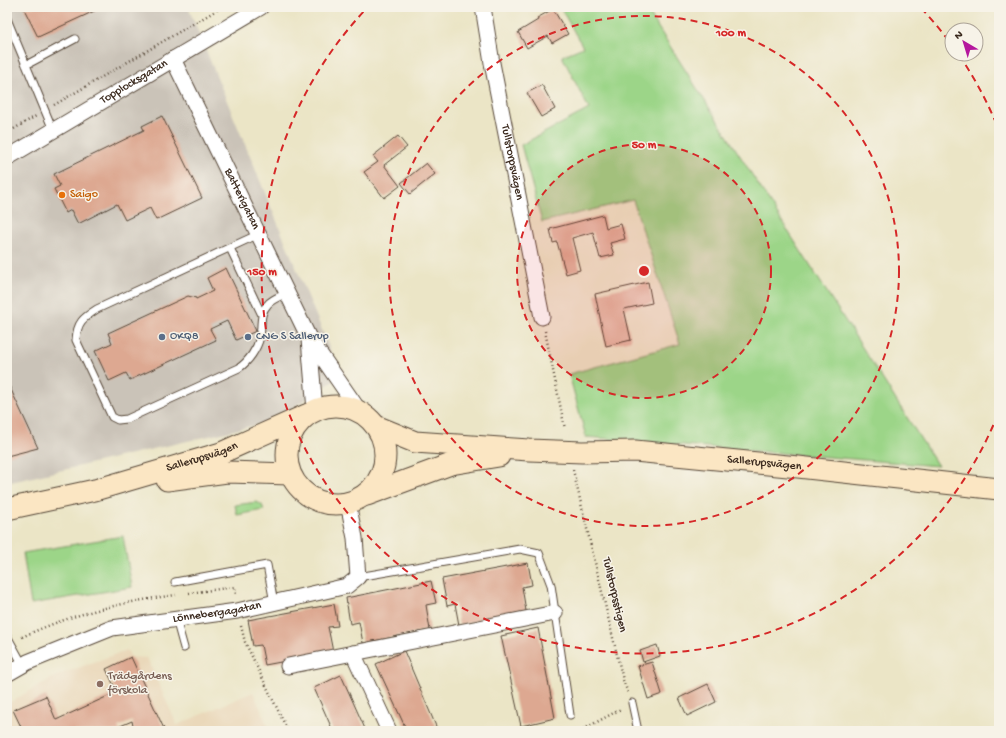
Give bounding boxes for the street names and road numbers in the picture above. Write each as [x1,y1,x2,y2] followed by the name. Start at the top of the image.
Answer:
[97,57,171,108] street label: Topplocksgatan
[497,123,526,202] street label: Tullstorpsvägen
[220,165,262,232] street label: Batterigatan
[165,439,241,476] street label: Sallerupsvägen
[726,453,802,474] street label: Sallerupsvägen
[598,555,629,634] street label: Tullstorpsstigen
[172,599,263,627] street label: Lönnebergagatan

